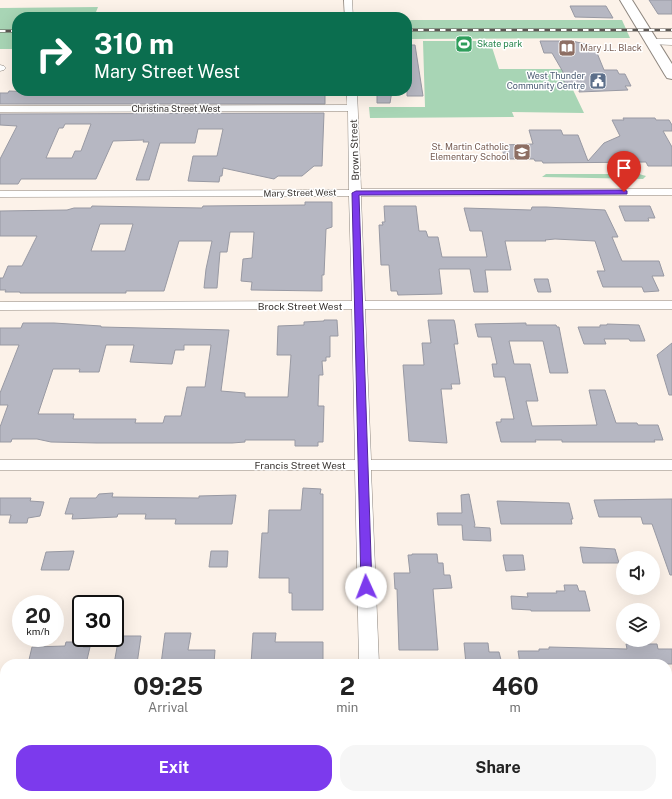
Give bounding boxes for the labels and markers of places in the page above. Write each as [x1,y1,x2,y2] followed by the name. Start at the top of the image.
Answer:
[454,34,474,54] sports icon: Skate park
[477,38,522,49] place label: Skate park
[557,38,577,58] library icon: Mary J.L. Black
[580,42,642,53] place label: Mary J.L. Black
[507,70,585,91] place label: West Thunder Community Centre
[588,71,608,91] public building icon: West Thunder Community Centre
[430,141,509,162] place label: St. Martin Catholic Elementary School
[512,142,532,162] school or university icon: St. Martin Catholic Elementary School
[607,151,641,192] pin

